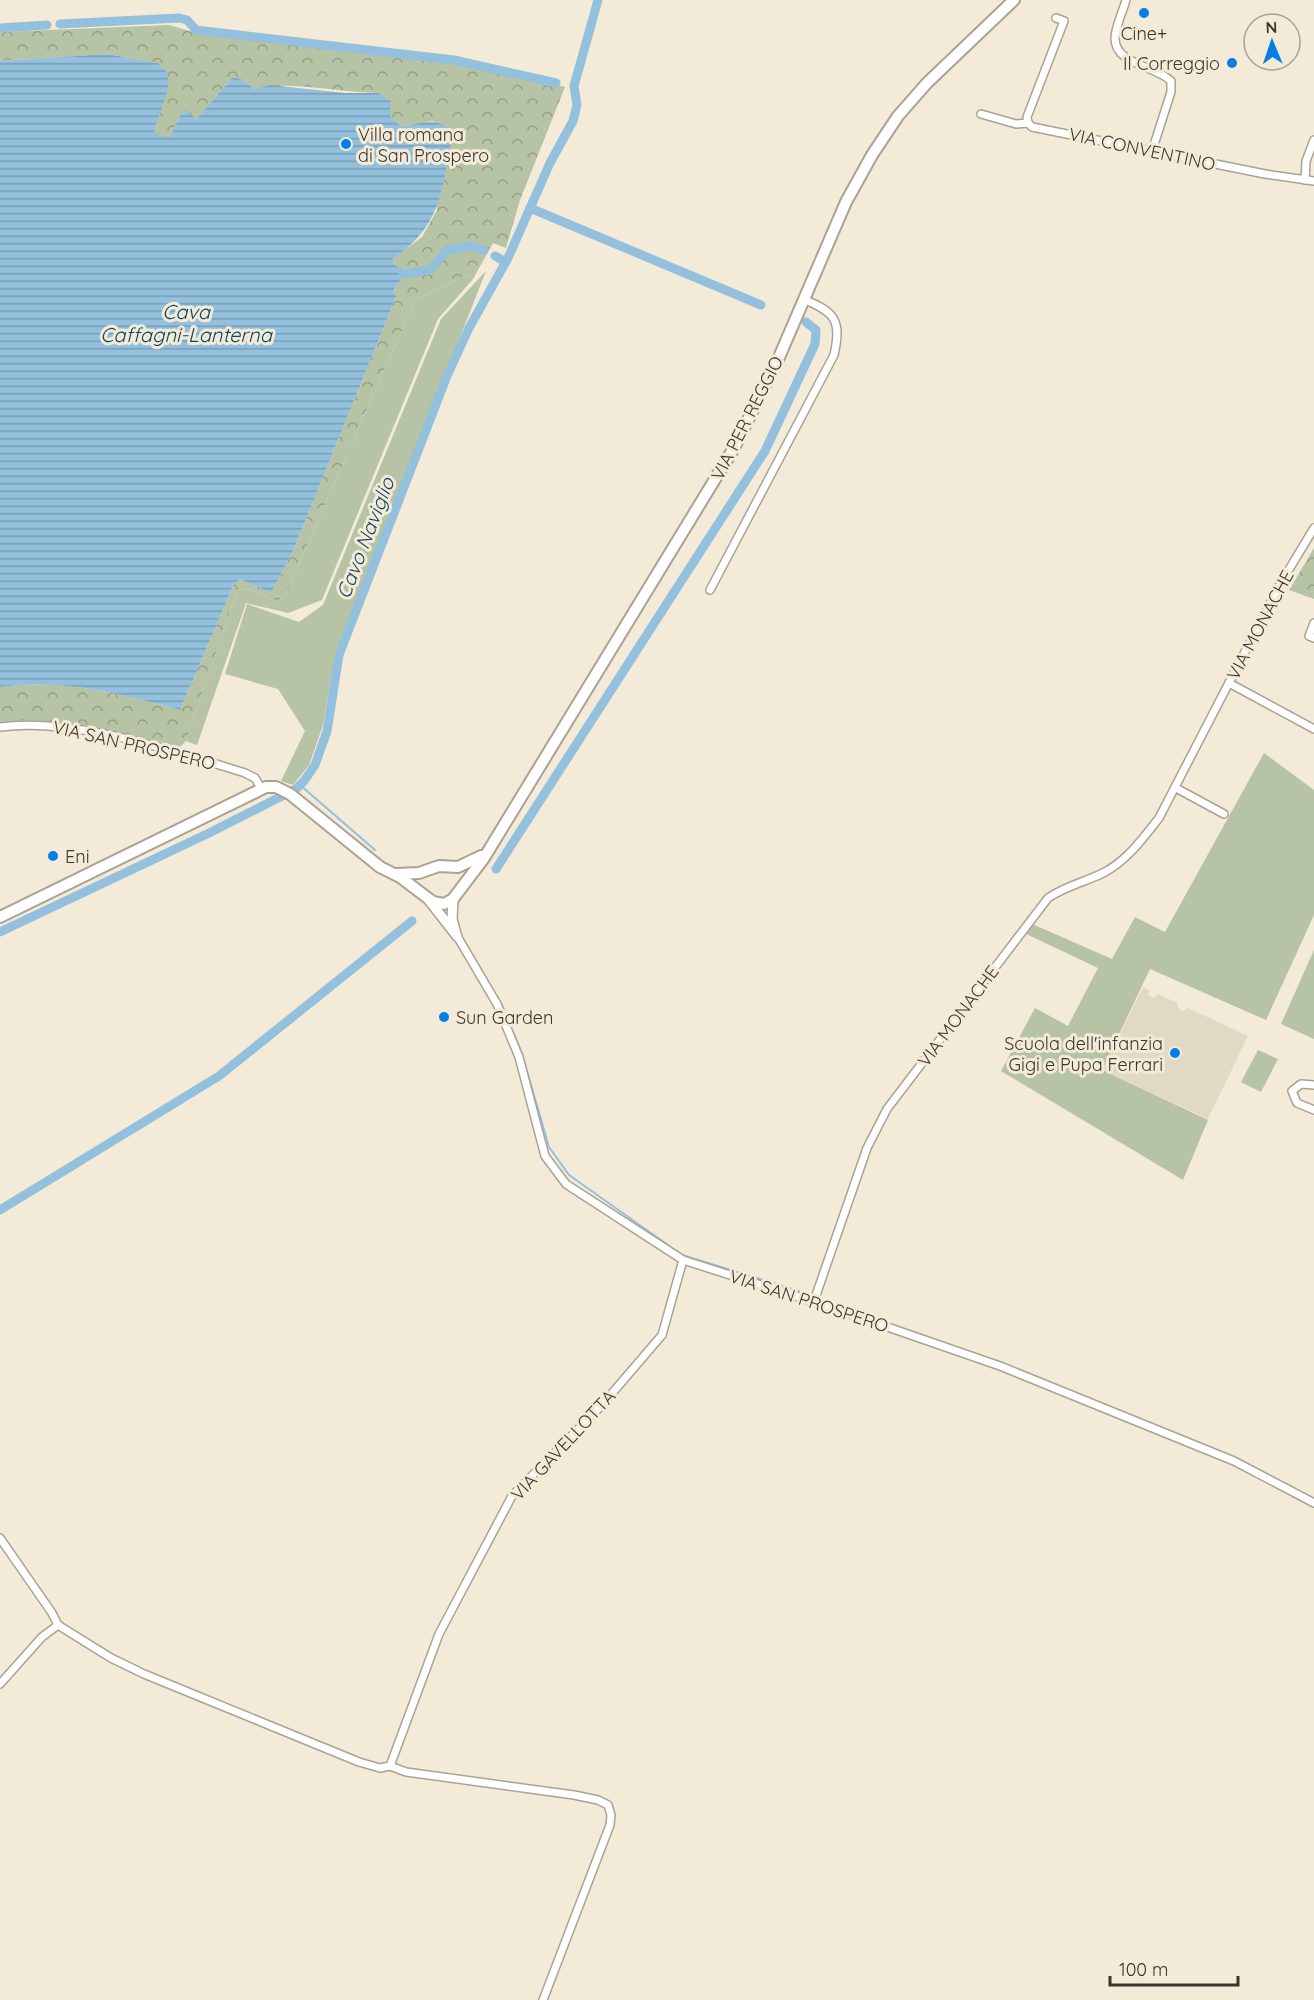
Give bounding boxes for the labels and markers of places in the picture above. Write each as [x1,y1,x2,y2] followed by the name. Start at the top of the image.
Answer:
[1137,6,1151,20] marker: Cine+
[1121,22,1167,45] place label: Cine+
[1123,52,1220,75] place label: Il Correggio
[1225,56,1239,70] marker: Il Correggio
[358,123,489,167] place label: Villa romana di San Prospero
[339,137,353,151] marker: Villa romana di San Prospero
[65,845,89,868] place label: Eni
[46,849,60,863] marker: Eni
[456,1006,553,1029] place label: Sun Garden
[437,1010,451,1024] marker: Sun Garden
[1004,1032,1163,1076] place label: Scuola dell'infanzia Gigi e Pupa Ferrari
[1168,1046,1182,1060] marker: Scuola dell'infanzia Gigi e Pupa Ferrari

